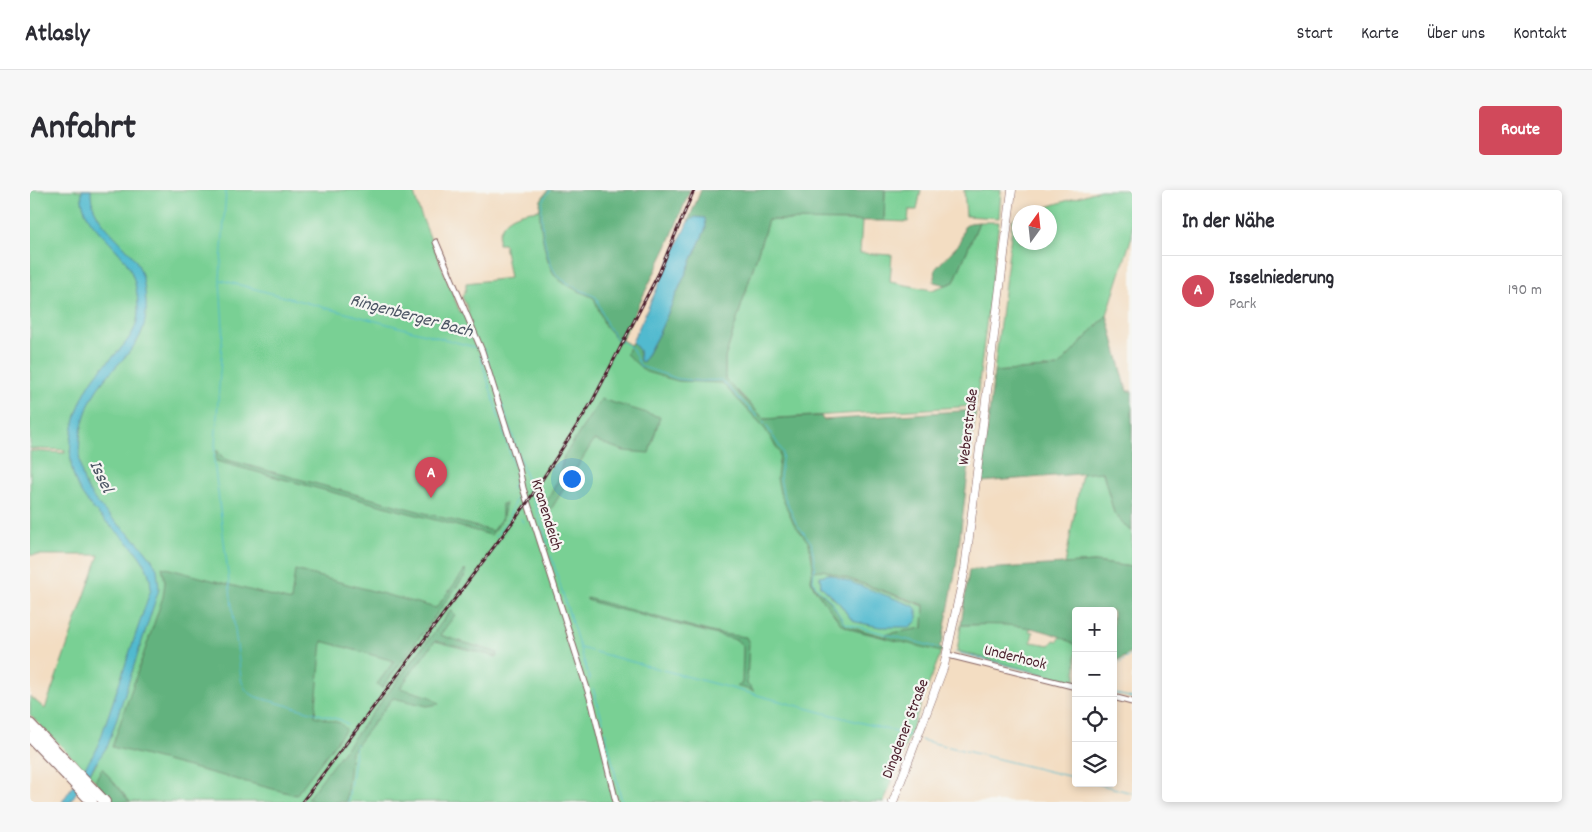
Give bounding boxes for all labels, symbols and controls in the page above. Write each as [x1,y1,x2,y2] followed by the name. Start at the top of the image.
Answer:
[25,18,89,52] text: Atlasly
[1297,22,1333,47] text: Start
[1361,22,1399,47] text: Karte
[1427,22,1485,47] text: Über uns
[1513,22,1567,47] text: Kontakt
[30,105,136,155] text: Anfahrt
[1479,106,1562,155] button: Route
[1012,205,1057,250] north arrow
[1182,208,1274,238] text: In der Nähe
[1229,266,1334,293] text: Isselniederung
[1194,279,1202,302] text: A
[1508,279,1542,302] text: 190 m
[347,289,476,346] water label: Ringenberger Bach
[1229,293,1256,316] text: Park
[953,387,985,467] street label: Weberstraße
[82,457,119,499] water label: Issel
[415,457,447,498] pin: A
[559,466,585,492] your location
[524,476,568,554] street label: Kranendeich
[1072,607,1117,787] map controls
[1072,607,1117,652] button: +
[981,639,1049,677] street label: Underhook
[1072,652,1117,697] button: −
[876,676,936,782] street label: Dingdener Straße
[1072,697,1117,742] button: locate
[1072,742,1117,787] button: layers

